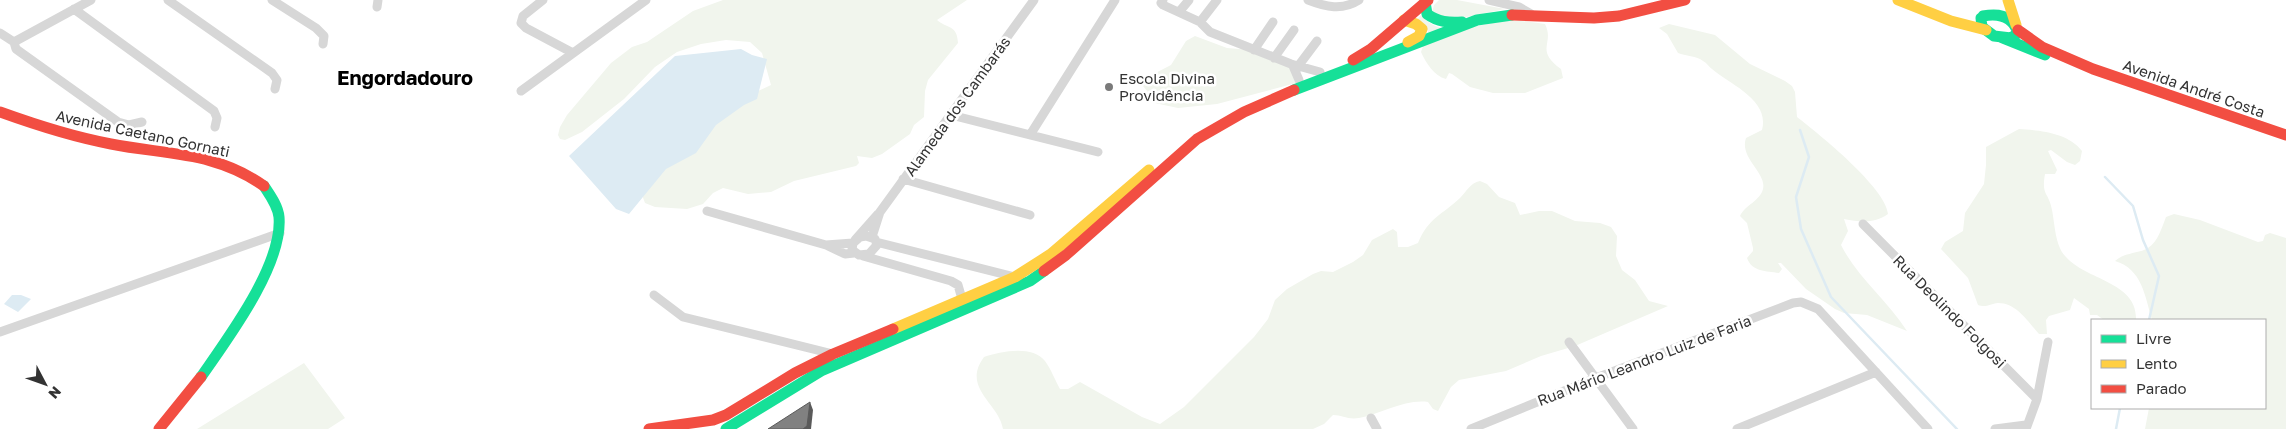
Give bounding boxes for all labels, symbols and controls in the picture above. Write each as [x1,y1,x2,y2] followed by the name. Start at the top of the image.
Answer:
[900,33,1014,179] street label: Alameda dos Cambarás
[2121,55,2267,121] street label: Avenida André Costa
[337,65,473,89] district label: Engordadouro
[1119,69,1215,104] place label: Escola Divina Providência
[1103,81,1115,93] marker: Escola Divina Providência
[54,106,232,160] street label: Avenida Caetano Gornati
[1890,251,2010,371] street label: Rua Deolindo Folgosi
[1535,311,1753,409] street label: Rua Mário Leandro Luiz de Faria
[2091,319,2266,409] legend
[2136,329,2172,347] text: Livre
[2136,354,2177,372] text: Lento
[20,359,70,409] north arrow
[2136,379,2187,397] text: Parado
[45,383,65,402] text: N

